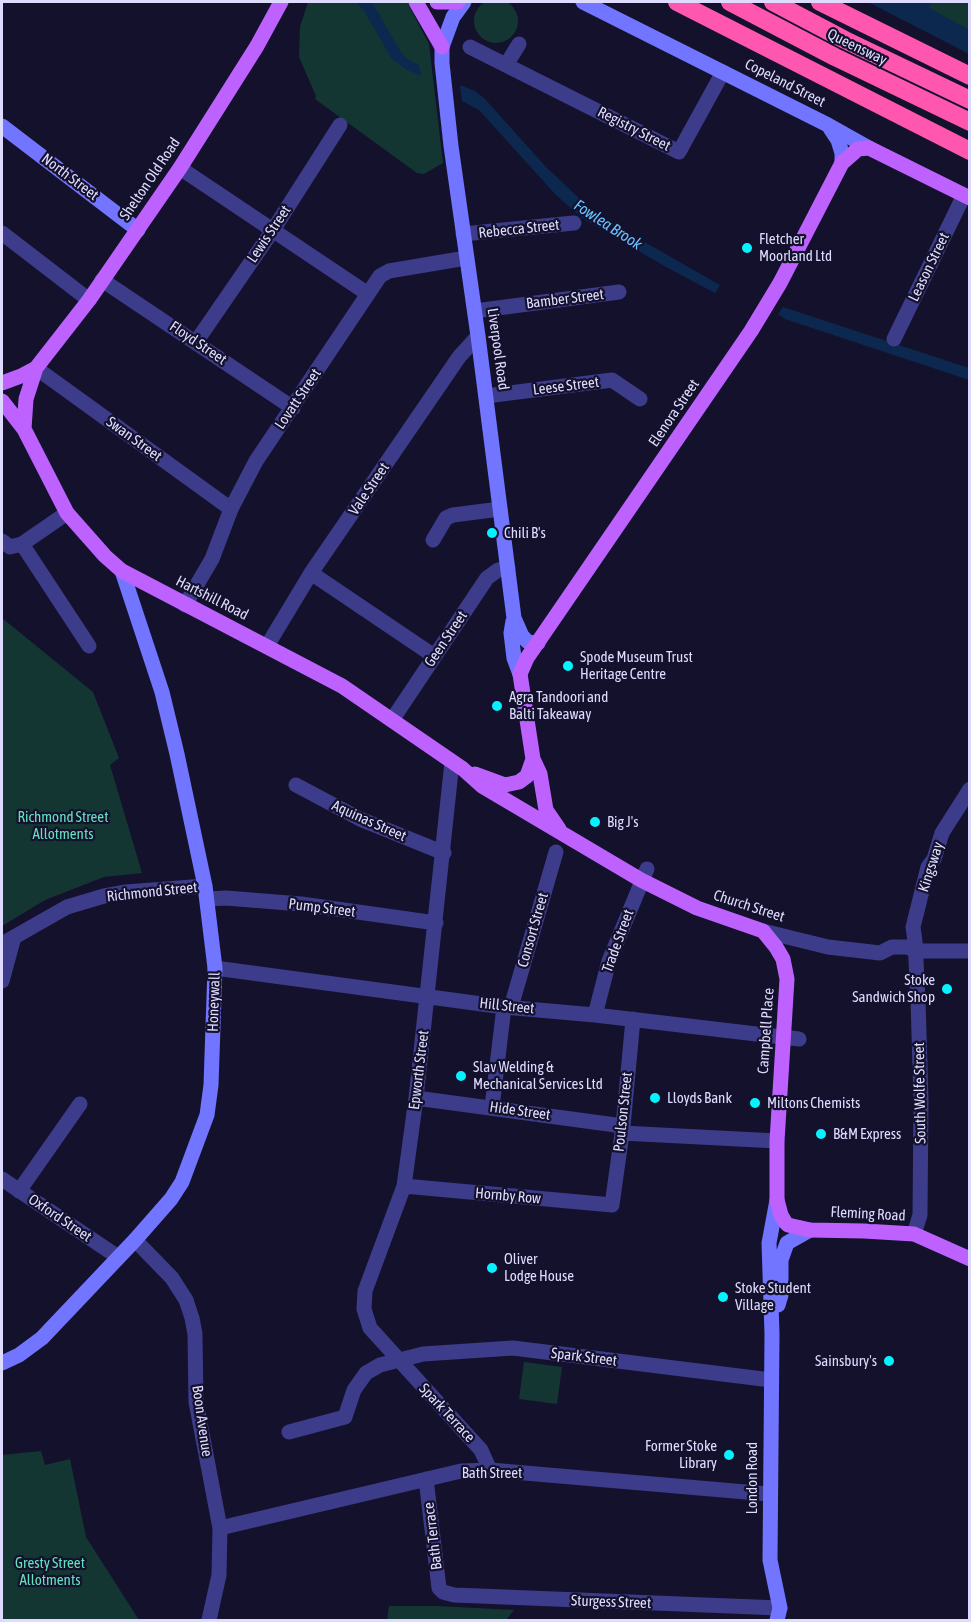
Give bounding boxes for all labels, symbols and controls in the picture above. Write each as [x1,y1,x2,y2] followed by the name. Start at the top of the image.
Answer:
[824,25,890,69] street label: Queensway
[742,55,828,111] street label: Copeland Street
[595,103,673,155] street label: Registry Street
[116,134,184,224] street label: Shelton Old Road
[38,150,102,204] street label: North Street
[570,196,646,254] water label: Fowlea Brook
[243,202,295,266] street label: Lewis Street
[478,216,560,242] street label: Rebecca Street
[759,230,832,265] place label: Fletcher Moorland Ltd
[905,230,953,304] street label: Leason Street
[740,241,754,255] marker: Fletcher Moorland Ltd
[525,285,605,313] street label: Bamber Street
[483,307,513,391] street label: Liverpool Road
[166,317,230,369] street label: Floyd Street
[271,365,325,433] street label: Lovatt Street
[532,373,600,399] street label: Leese Street
[645,376,703,450] street label: Elenora Street
[103,413,165,465] street label: Swan Street
[345,459,393,519] street label: Vale Street
[504,524,546,542] place label: Chili B's
[485,526,499,540] marker: Chili B's
[173,572,251,624] street label: Hartshill Road
[421,608,471,670] street label: Geen Street
[580,648,693,683] place label: Spode Museum Trust Heritage Centre
[561,659,575,673] marker: Spode Museum Trust Heritage Centre
[509,688,608,723] place label: Agra Tandoori and Balti Takeaway
[490,699,504,713] marker: Agra Tandoori and Balti Takeaway
[329,797,409,845] street label: Aquinas Street
[18,808,108,843] park label: Richmond Street Allotments
[607,813,639,831] place label: Big J's
[588,815,602,829] marker: Big J's
[914,840,948,894] street label: Kingsway
[106,878,198,906] street label: Richmond Street
[711,886,787,926] street label: Church Street
[514,891,552,969] street label: Consort Street
[287,895,357,921] street label: Pump Street
[598,907,638,975] street label: Trade Street
[852,971,935,1006] place label: Stoke Sandwich Shop
[204,972,224,1032] street label: Honeywall
[940,982,954,996] marker: Stoke Sandwich Shop
[754,987,778,1075] street label: Campbell Place
[479,994,535,1018] street label: Hill Street
[405,1029,433,1111] street label: Epworth Street
[910,1042,930,1144] street label: South Wolfe Street
[473,1058,603,1093] place label: Slav Welding & Mechanical Services Ltd
[454,1069,468,1083] marker: Slav Welding & Mechanical Services Ltd
[610,1071,636,1153] street label: Poulson Street
[667,1089,732,1107] place label: Lloyds Bank
[648,1091,662,1105] marker: Lloyds Bank
[767,1094,860,1112] place label: Miltons Chemists
[748,1096,762,1110] marker: Miltons Chemists
[489,1098,551,1124] street label: Hide Street
[833,1125,901,1143] place label: B&M Express
[814,1127,828,1141] marker: B&M Express
[474,1184,542,1208] street label: Hornby Row
[25,1190,95,1246] street label: Oxford Street
[830,1203,906,1225] street label: Fleming Road
[504,1250,574,1285] place label: Oliver Lodge House
[485,1261,499,1275] marker: Oliver Lodge House
[735,1279,811,1314] place label: Stoke Student Village
[716,1290,730,1304] marker: Stoke Student Village
[550,1344,618,1370] street label: Spark Street
[815,1352,877,1370] place label: Sainsbury's
[882,1354,896,1368] marker: Sainsbury's
[415,1380,479,1446] street label: Spark Terrace
[188,1384,216,1458] street label: Boon Avenue
[645,1437,717,1472] place label: Former Stoke Library
[743,1442,761,1514] street label: London Road
[722,1448,736,1462] marker: Former Stoke Library
[462,1464,522,1482] street label: Bath Street
[420,1501,446,1571] street label: Bath Terrace
[15,1554,85,1589] park label: Gresty Street Allotments
[571,1592,651,1612] street label: Sturgess Street

